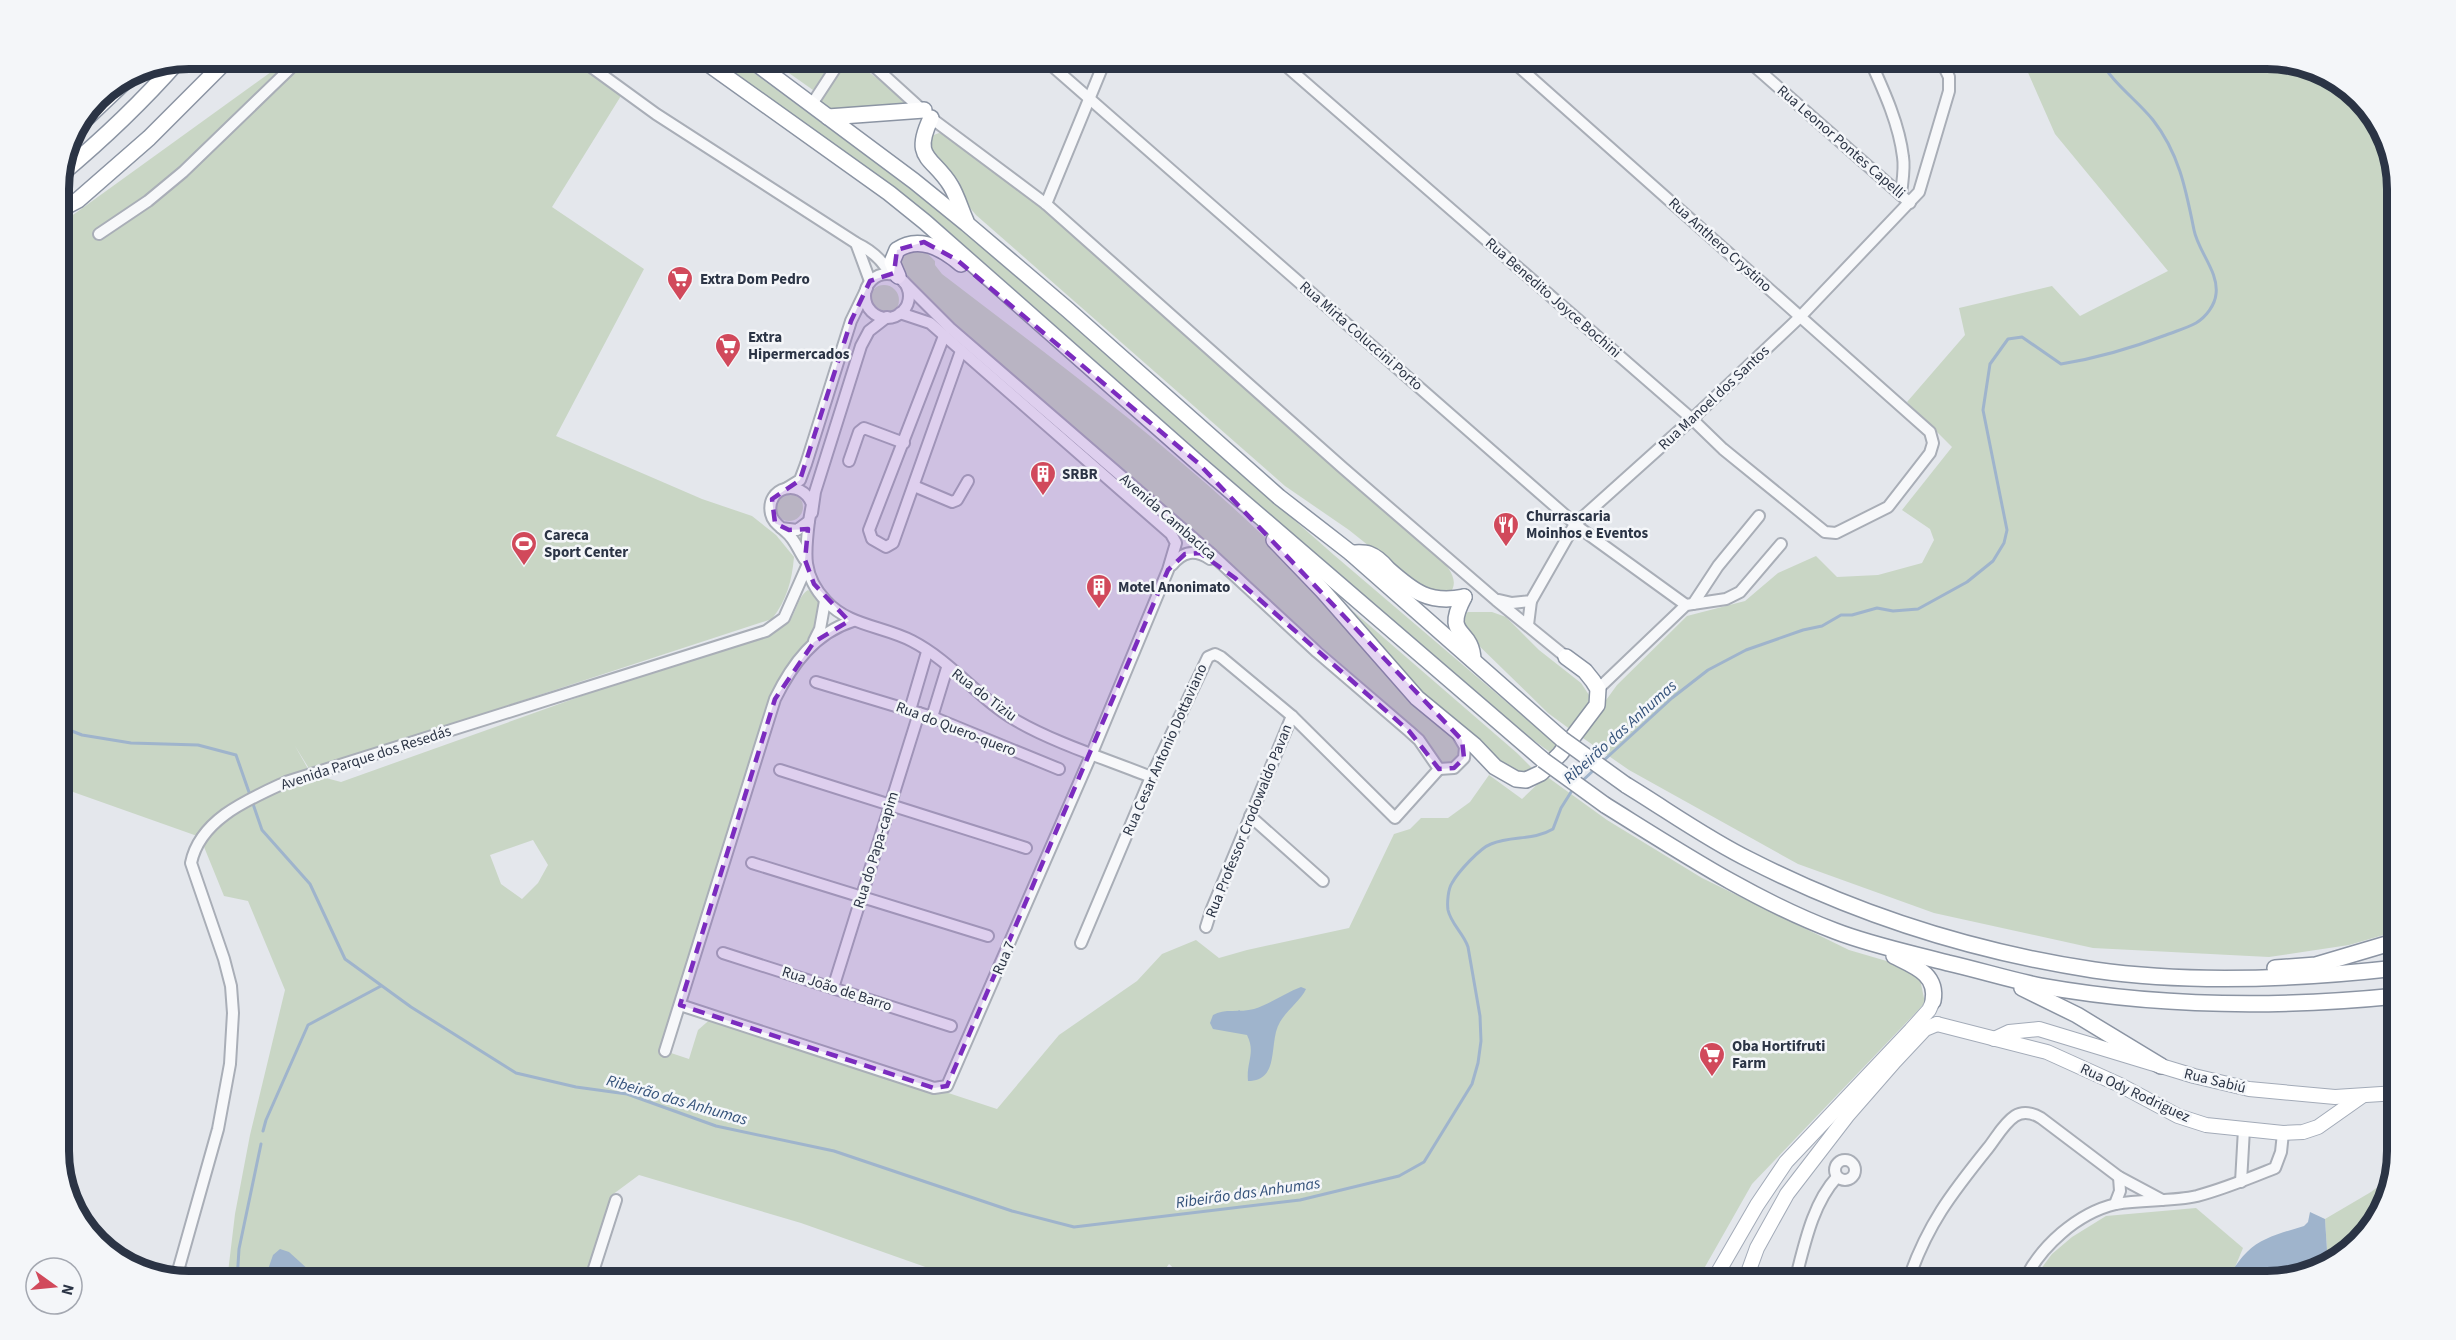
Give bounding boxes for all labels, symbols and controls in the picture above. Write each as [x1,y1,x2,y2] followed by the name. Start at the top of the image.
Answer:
[1772,80,1910,204] street label: Rua Leonor Pontes Capelli
[1664,193,1776,297] street label: Rua Anthero Crystino
[1480,233,1626,363] street label: Rua Benedito Joyce Bochini
[665,264,695,302] supermarket icon: Extra Dom Pedro
[700,269,810,290] place label: Extra Dom Pedro
[1295,276,1427,396] street label: Rua Mirta Coluccini Porto
[748,327,850,365] place label: Extra Hipermercados
[713,331,743,369] supermarket icon: Extra Hipermercados
[1654,341,1774,455] street label: Rua Manoel dos Santos
[1028,459,1058,497] building icon: SRBR
[1062,464,1098,485] place label: SRBR
[1115,469,1221,565] street label: Avenida Cambacica
[1526,506,1649,544] place label: Churrascaria Moinhos e Eventos
[1491,510,1521,548] restaurant icon: Churrascaria Moinhos e Eventos
[544,525,628,563] place label: Careca Sport Center
[509,529,539,567] sports icon: Careca Sport Center
[1084,572,1114,610] building icon: Motel Anonimato
[1118,577,1230,598] place label: Motel Anonimato
[1117,661,1213,839] street label: Rua Cesar Antonio Dottaviano
[947,664,1021,726] street label: Rua do Tiziu
[1558,675,1682,789] water label: Ribeirão das Anhumas
[893,696,1019,762] street label: Rua do Quero-quero
[278,721,454,795] street label: Avenida Parque dos Resedás
[1200,721,1298,921] street label: Rua Professor Crodowaldo Pavan
[848,789,904,911] street label: Rua do Papa-capim
[988,938,1020,978] street label: Rua 7
[779,961,895,1017] street label: Rua João de Barro
[1732,1036,1825,1074] place label: Oba Hortifruti Farm
[1697,1040,1727,1078] supermarket icon: Oba Hortifruti Farm
[2077,1058,2193,1128] street label: Rua Ody Rodriguez
[2182,1063,2248,1099] street label: Rua Sabiú
[604,1069,751,1131] water label: Ribeirão das Anhumas
[1174,1172,1322,1214] water label: Ribeirão das Anhumas
[24,1256,84,1316] north arrow
[56,1282,80,1298] text: N

